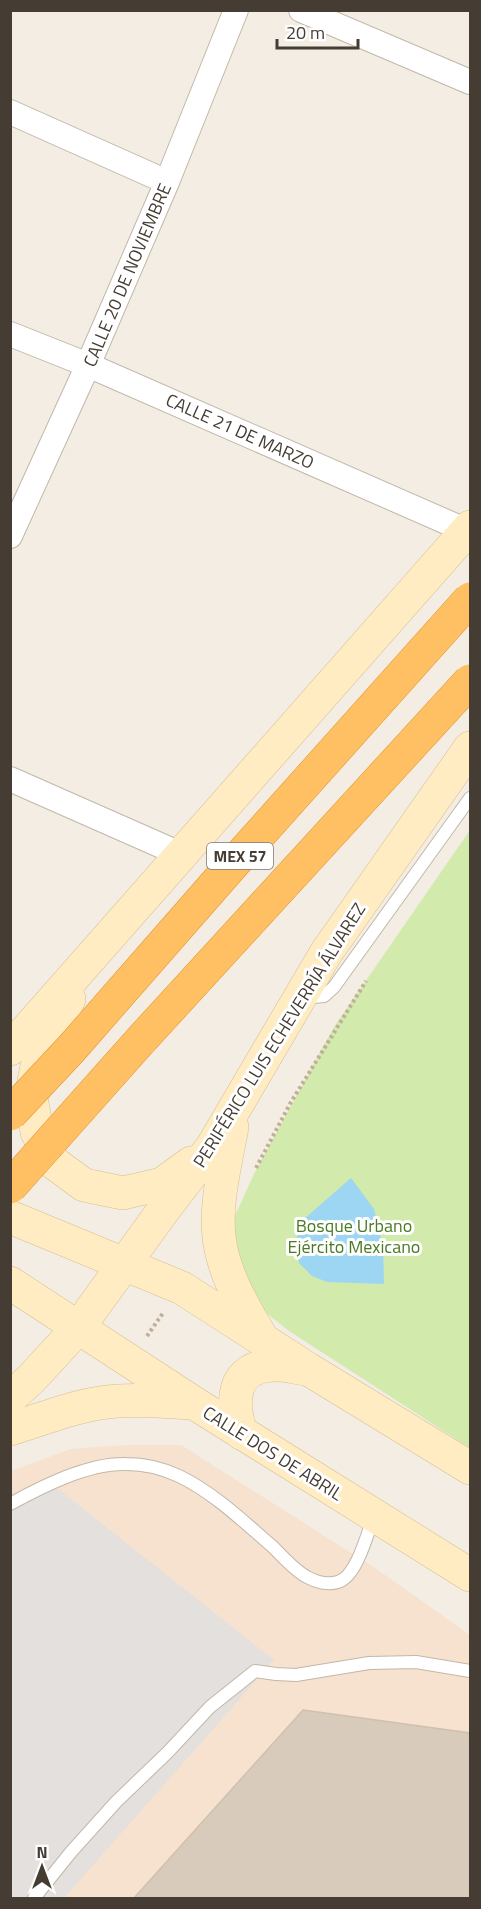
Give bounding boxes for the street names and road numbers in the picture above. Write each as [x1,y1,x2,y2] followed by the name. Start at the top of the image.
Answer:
[76,179,178,371] street label: CALLE 20 DE NOVIEMBRE
[162,386,318,476] street label: CALLE 21 DE MARZO
[207,843,273,869] road number: MEX 57
[186,897,372,1173] street label: PERIFÉRICO LUIS ECHEVERRÍA ÁLVAREZ
[198,1399,348,1507] street label: CALLE DOS DE ABRIL

